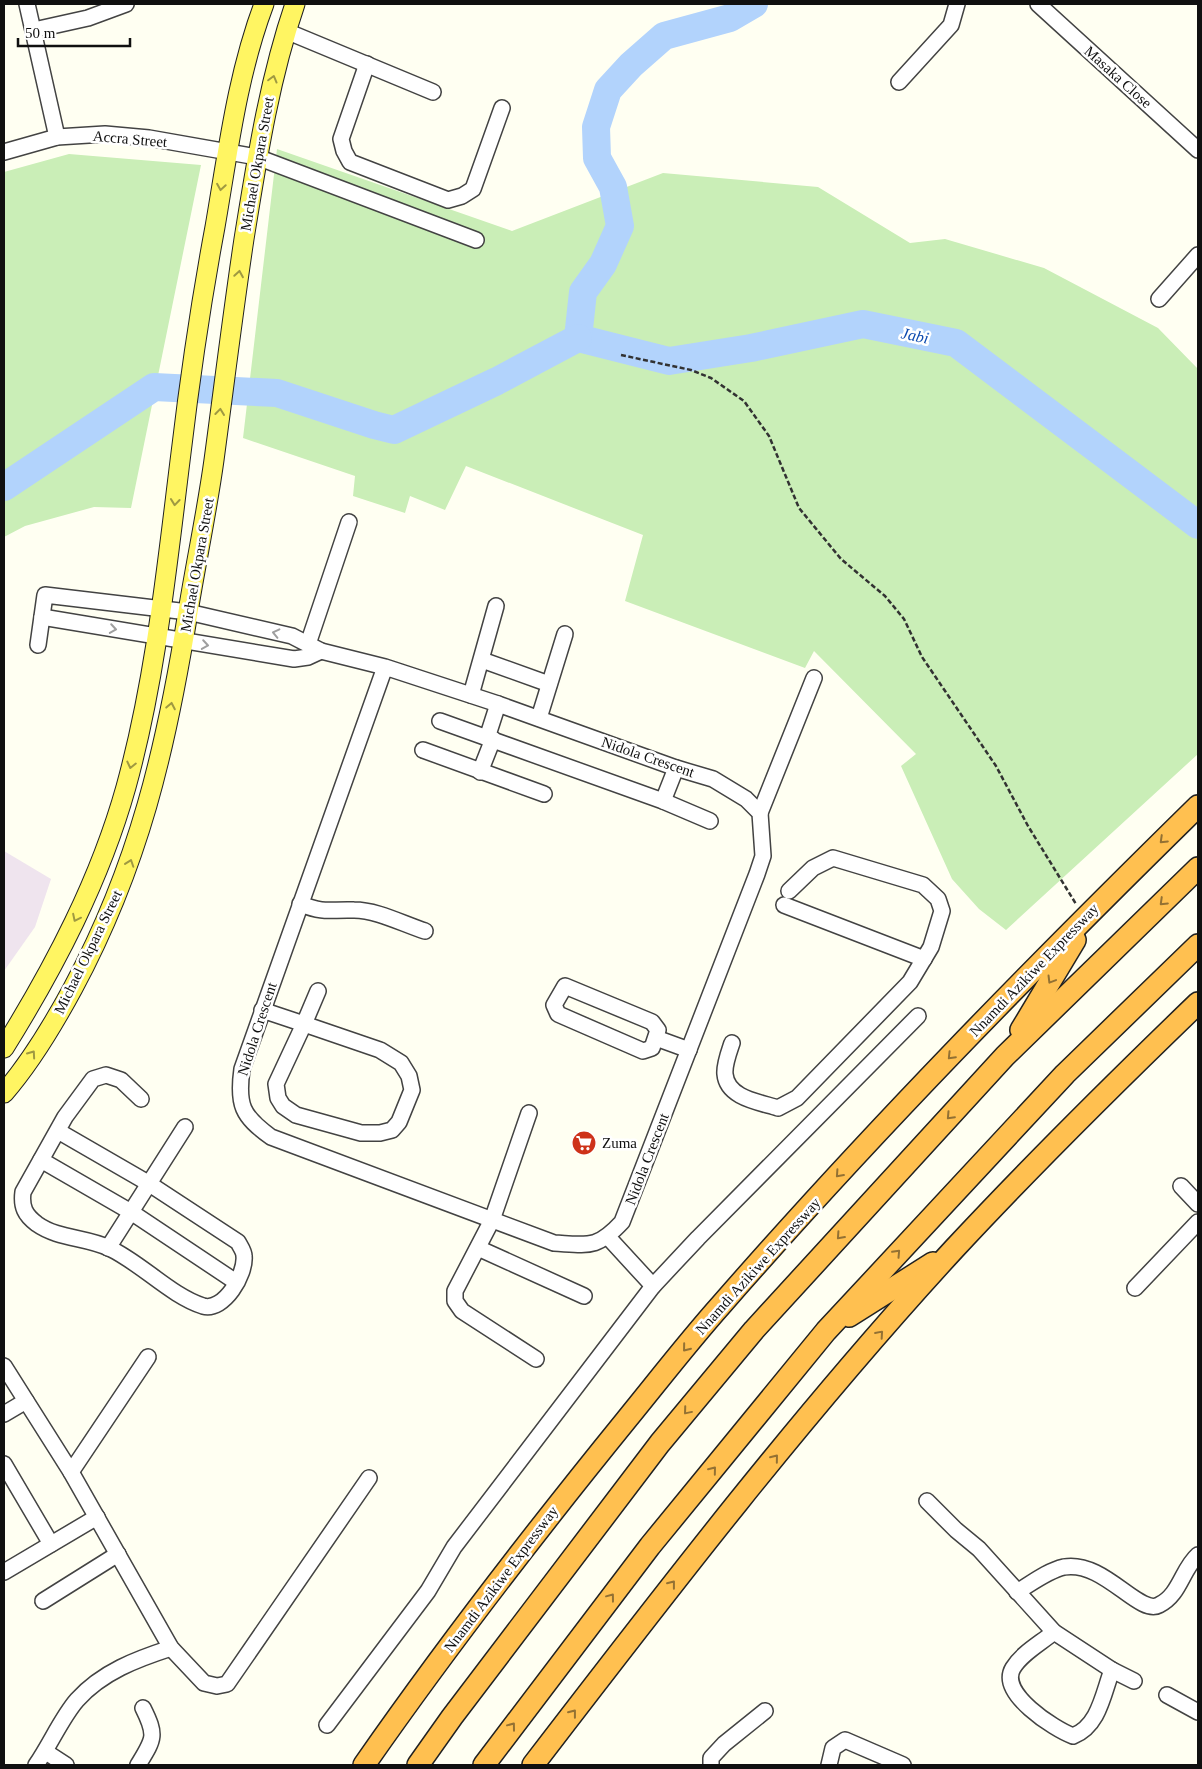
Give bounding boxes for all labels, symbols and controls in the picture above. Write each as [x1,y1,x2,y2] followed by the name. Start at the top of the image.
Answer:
[18,15,130,47] scale bar
[25,25,56,41] text: 50 m
[1081,43,1155,111] street label: Masaka Close
[267,75,278,84] one-way arrow
[237,95,277,232] street label: Michael Okpara Street
[92,128,169,150] street label: Accra Street
[217,183,227,192] one-way arrow
[233,269,244,277] one-way arrow
[900,324,930,347] water label: Jabi
[214,408,225,416] one-way arrow
[177,496,217,633] street label: Michael Okpara Street
[170,498,181,506] one-way arrow
[108,623,117,633] one-way arrow
[272,628,281,639] one-way arrow
[201,639,210,649] one-way arrow
[166,702,176,711] one-way arrow
[600,734,697,781] street label: Nidola Crescent
[126,761,137,770] one-way arrow
[1160,835,1169,844] one-way arrow
[124,859,134,868] one-way arrow
[51,887,125,1017] street label: Michael Okpara Street
[1160,896,1169,905] one-way arrow
[966,900,1102,1040] street label: Nnamdi Azikiwe Expressway
[72,913,83,922] one-way arrow
[1047,974,1057,983] one-way arrow
[234,980,280,1078] street label: Nidola Crescent
[948,1050,957,1059] one-way arrow
[27,1051,35,1060] one-way arrow
[622,1110,672,1207] street label: Nidola Crescent
[947,1110,956,1119] one-way arrow
[571,1130,597,1156] supermarket icon: Zuma
[602,1135,637,1151] place label: Zuma
[836,1168,845,1177] one-way arrow
[692,1194,824,1338] street label: Nnamdi Azikiwe Expressway
[837,1230,846,1239] one-way arrow
[891,1249,900,1258] one-way arrow
[874,1331,883,1340] one-way arrow
[683,1342,691,1351] one-way arrow
[685,1405,693,1414] one-way arrow
[770,1455,778,1464] one-way arrow
[707,1467,715,1476] one-way arrow
[441,1503,561,1655] street label: Nnamdi Azikiwe Expressway
[667,1581,675,1590] one-way arrow
[605,1593,614,1602] one-way arrow
[568,1710,576,1719] one-way arrow
[507,1723,515,1732] one-way arrow

